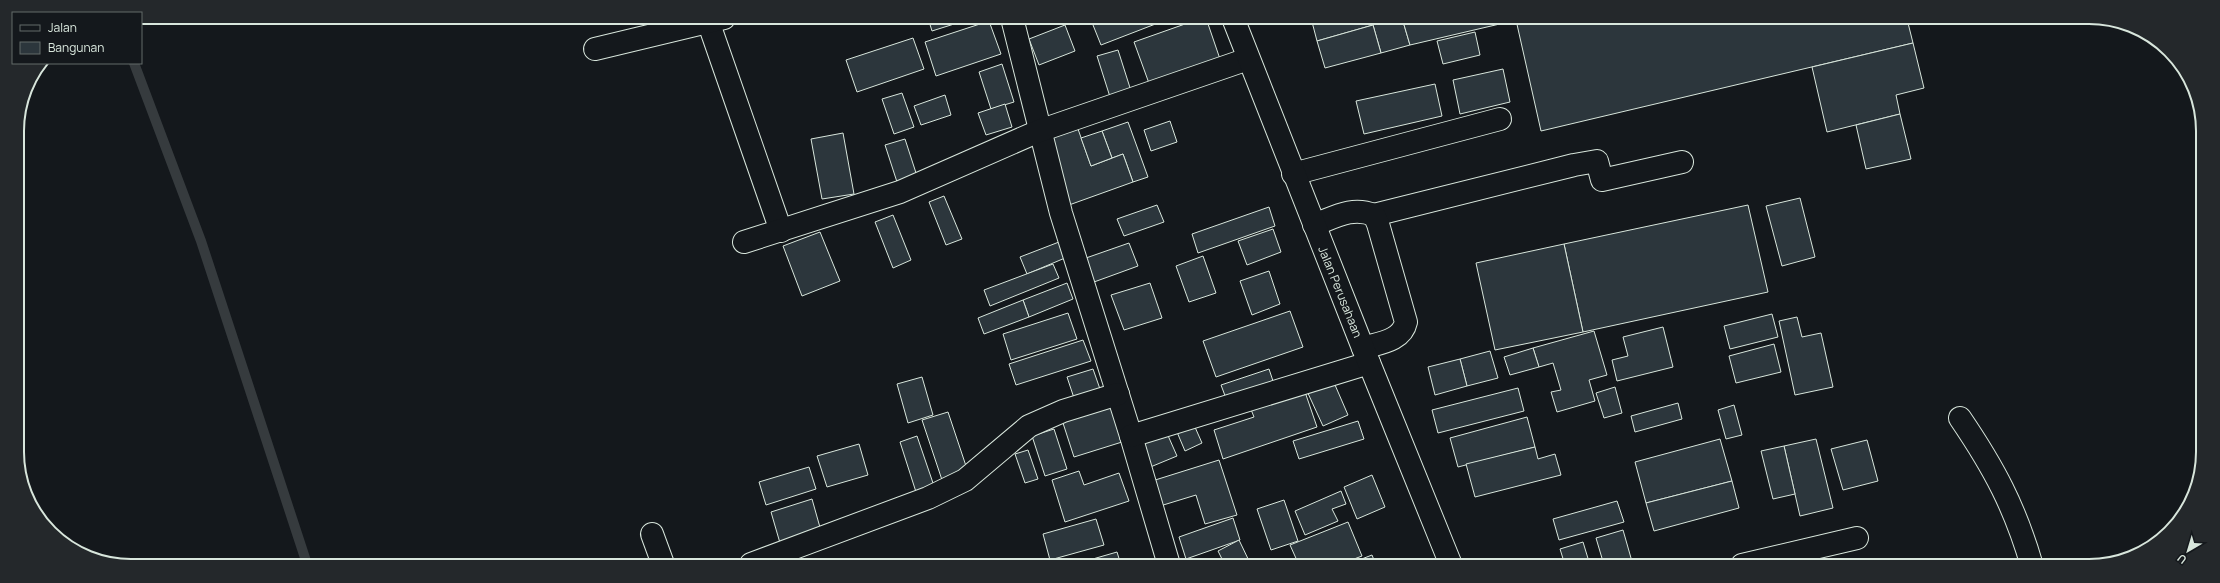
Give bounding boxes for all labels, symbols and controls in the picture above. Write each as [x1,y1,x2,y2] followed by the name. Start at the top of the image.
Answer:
[12,12,142,64] legend
[48,19,77,36] text: Jalan
[48,39,104,56] text: Bangunan
[1314,243,1367,340] street label: Jalan Perusahaan
[2168,531,2208,571] north arrow
[2174,551,2189,568] text: U

